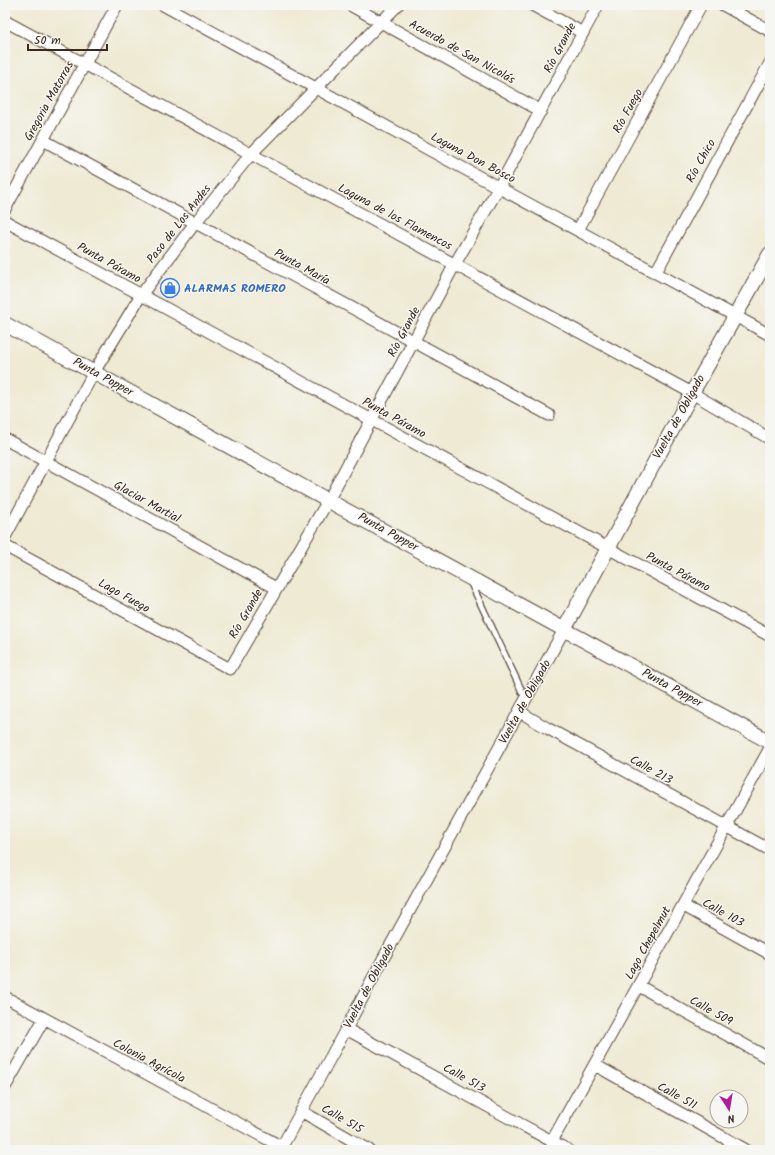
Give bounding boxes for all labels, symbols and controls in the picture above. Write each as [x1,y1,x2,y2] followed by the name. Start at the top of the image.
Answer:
[405,15,519,89] street label: Acuerdo de San Nicolás
[539,19,582,77] street label: Río Grande
[28,26,107,52] scale bar
[34,31,61,50] text: 50 m
[19,57,79,145] street label: Gregoria Matorras
[608,85,648,137] street label: Río Fuego
[427,128,519,188] street label: Laguna Don Bosco
[681,136,721,186] street label: Río Chico
[334,179,456,255] street label: Laguna de los Flamencos
[142,180,216,268] street label: Paso de Los Andes
[74,238,144,288] street label: Punta Páramo
[271,244,334,290] street label: Punta María
[159,277,181,299] shop icon: ALARMAS ROMERO
[184,279,286,298] place label: ALARMAS ROMERO
[383,303,426,361] street label: Río Grande
[69,353,138,402] street label: Punta Popper
[648,371,710,463] street label: Vuelta de Obligado
[359,393,429,443] street label: Punta Páramo
[110,476,184,528] street label: Glaciar Martial
[354,508,423,557] street label: Punta Popper
[642,547,714,597] street label: Punta Páramo
[95,574,153,618] street label: Lago Fuego
[224,585,268,642] street label: Río Grande
[494,656,556,748] street label: Vuelta de Obligado
[638,664,707,713] street label: Punta Popper
[626,750,676,790] street label: Calle 213
[698,894,748,932] street label: Calle 103
[620,903,676,983] street label: Lago Chepelmut
[339,940,399,1032] street label: Vuelta de Obligado
[686,991,736,1031] street label: Calle 509
[109,1034,189,1088] street label: Colonia Agrícola
[439,1059,489,1098] street label: Calle 513
[654,1077,701,1115] street label: Calle 511
[709,1089,749,1129] north arrow
[318,1099,368,1139] street label: Calle 515
[726,1108,736,1127] text: N

